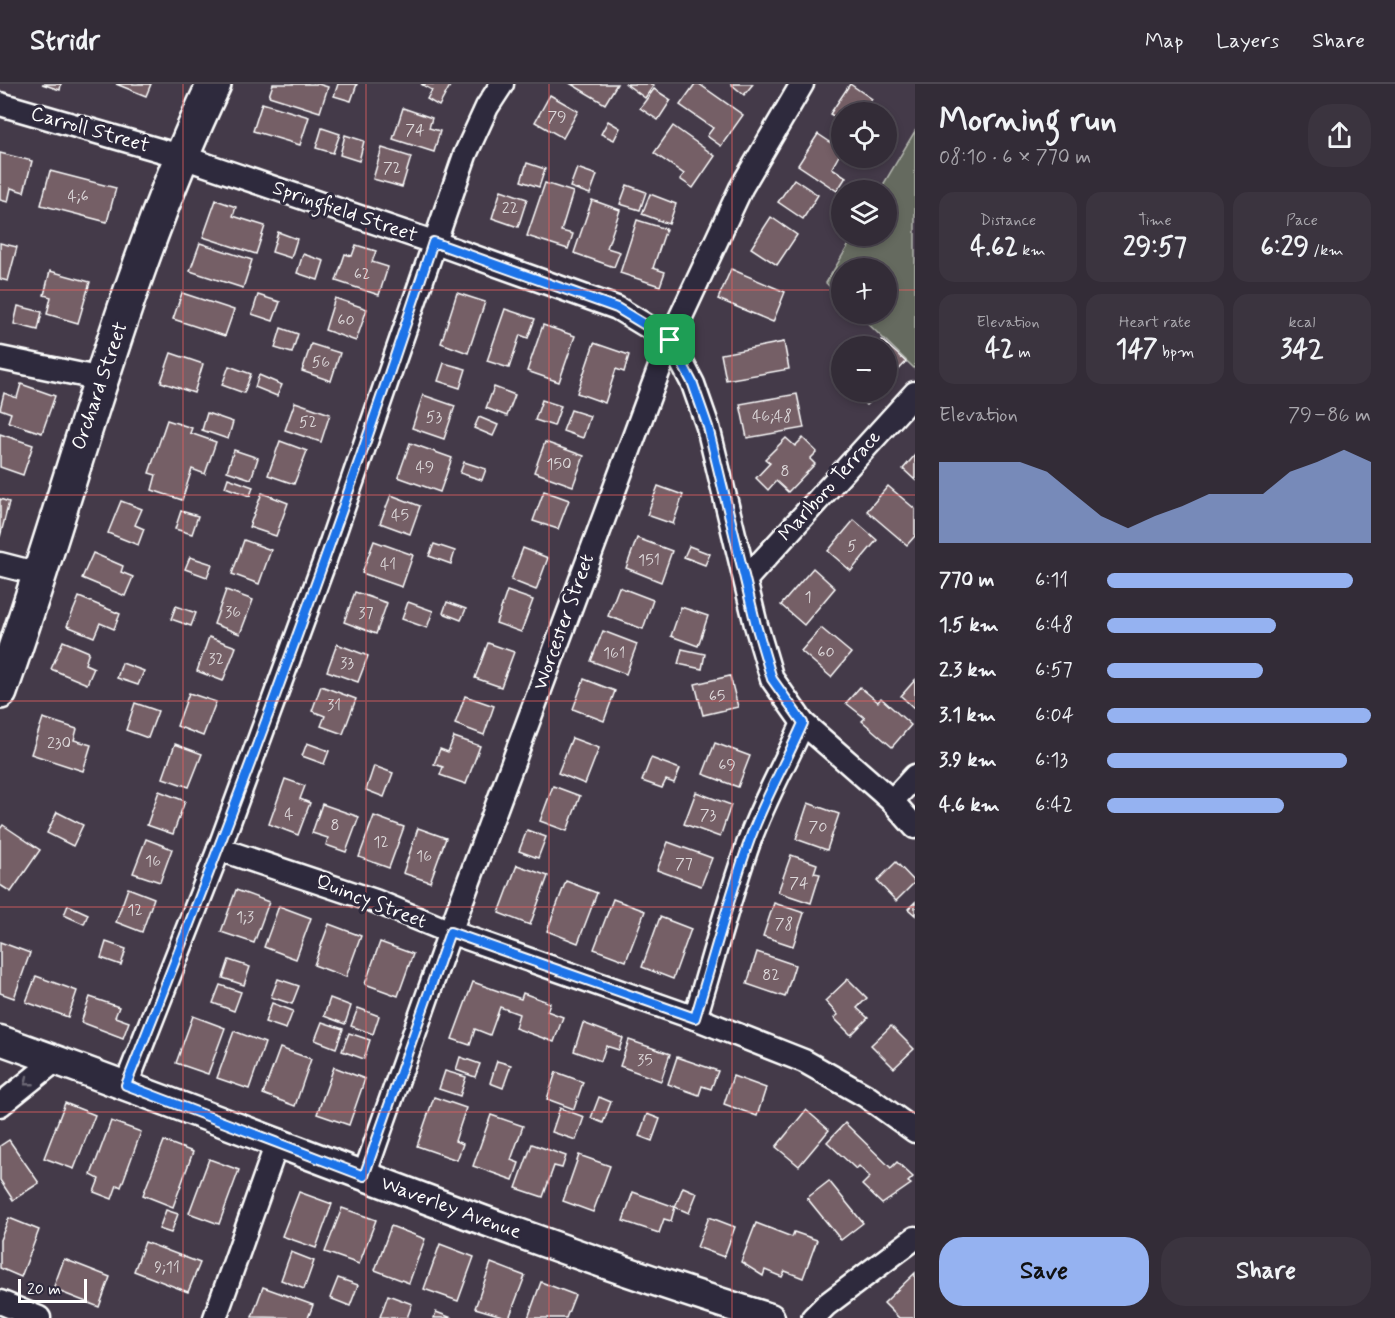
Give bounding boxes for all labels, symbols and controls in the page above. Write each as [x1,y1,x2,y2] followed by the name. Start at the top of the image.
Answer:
[30,23,100,60] text: Stridr
[1145,27,1183,55] text: Map
[1216,27,1279,55] text: Layers
[1312,27,1365,55] text: Share
[939,99,1117,143] text: Morning run
[28,100,152,160] street label: Carroll Street
[831,102,897,402] map controls
[831,102,897,168] button: locate
[1308,104,1371,167] button: share
[547,107,567,128] house number: 79
[405,120,425,141] house number: 74
[939,144,1091,171] text: 08:10 · 6 × 770 m
[383,158,401,179] house number: 72
[268,175,421,251] street label: Springfield Street
[831,180,897,246] button: layers
[67,186,89,207] house number: 4;6
[502,198,518,219] house number: 22
[980,210,1036,231] text: Distance
[1138,210,1172,231] text: Time
[1286,210,1318,231] text: Pace
[970,231,1018,265] text: 4.62
[1123,231,1187,265] text: 29:57
[1260,231,1309,265] text: 6:29
[1018,240,1046,261] text: km
[1309,240,1344,261] text: /km
[831,258,897,324] button: +
[354,264,370,285] house number: 62
[337,310,355,331] house number: 60
[977,312,1040,333] text: Elevation
[1119,312,1191,333] text: Heart rate
[1289,312,1315,333] text: kcal
[644,314,695,365] pin
[65,318,135,454] street label: Orchard Street
[653,323,686,356] icon: arrive
[985,333,1014,367] text: 42
[1116,333,1158,367] text: 147
[1280,333,1324,367] text: 342
[831,336,897,402] button: −
[1014,342,1031,363] text: m
[1158,342,1194,363] text: bpm
[312,352,330,373] house number: 56
[939,402,1018,429] text: Elevation
[1288,402,1371,429] text: 79–86 m
[752,406,792,427] house number: 46;48
[426,407,442,428] house number: 53
[299,412,317,433] house number: 52
[773,424,887,548] street label: Marlboro Terrace
[546,454,572,475] house number: 150
[416,457,434,478] house number: 49
[780,461,790,482] house number: 8
[391,505,409,526] house number: 45
[847,536,857,557] house number: 5
[527,550,601,694] street label: Worcester Street
[638,550,660,571] house number: 151
[380,554,396,575] house number: 41
[939,567,995,594] text: 770 m
[1035,567,1068,594] text: 6:11
[804,587,812,608] house number: 1
[225,602,241,623] house number: 36
[358,603,374,624] house number: 37
[939,612,999,639] text: 1.5 km
[1035,612,1073,639] text: 6:48
[817,642,835,663] house number: 60
[603,643,625,664] house number: 161
[208,649,224,670] house number: 32
[340,653,354,674] house number: 33
[939,657,997,684] text: 2.3 km
[1035,657,1073,684] text: 6:57
[709,686,725,707] house number: 65
[327,695,341,716] house number: 31
[939,702,996,729] text: 3.1 km
[1035,702,1074,729] text: 6:04
[47,733,71,754] house number: 230
[939,747,997,774] text: 3.9 km
[1035,747,1068,774] text: 6:13
[718,755,736,776] house number: 69
[939,792,1000,819] text: 4.6 km
[1035,792,1073,819] text: 6:42
[284,804,294,825] house number: 4
[700,805,716,826] house number: 73
[330,815,340,836] house number: 8
[809,817,827,838] house number: 70
[373,832,389,853] house number: 12
[416,846,432,867] house number: 16
[145,851,161,872] house number: 16
[675,854,693,875] house number: 77
[312,868,430,936] street label: Quincy Street
[789,873,809,894] house number: 74
[127,900,143,921] house number: 12
[236,907,254,928] house number: 1;3
[775,914,793,935] house number: 78
[762,965,780,986] house number: 82
[637,1050,653,1071] house number: 35
[24,1075,35,1086] one-way arrow
[377,1170,525,1246] street label: Waverley Avenue
[939,1237,1149,1306] button: Save
[1161,1237,1371,1306] button: Share
[154,1257,180,1278] house number: 9;11
[18,1276,87,1304] scale bar
[27,1279,61,1300] text: 20 m

